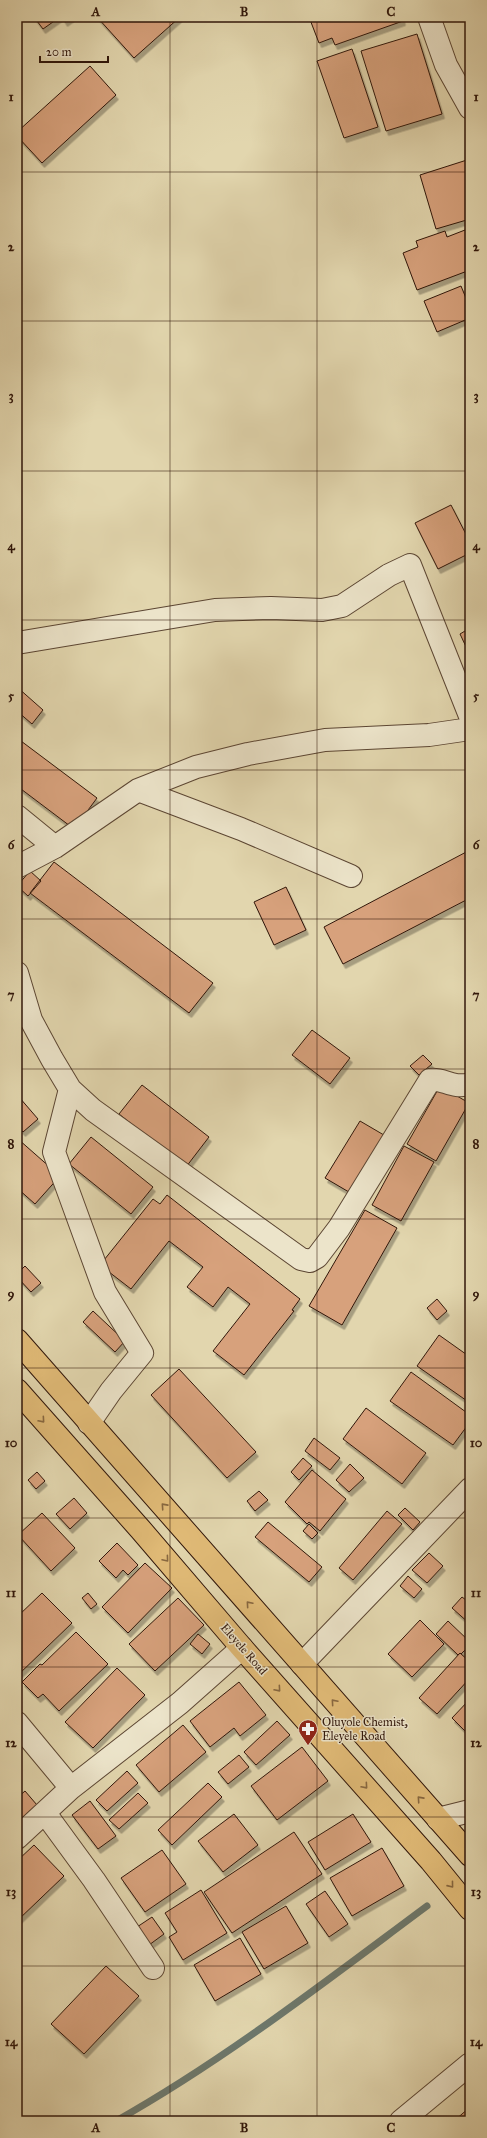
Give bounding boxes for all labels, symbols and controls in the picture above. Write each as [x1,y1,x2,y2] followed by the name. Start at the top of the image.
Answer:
[91,4,101,20] text: A
[240,4,249,20] text: B
[387,4,396,20] text: C
[40,38,108,64] scale bar
[46,45,72,59] text: 20 m
[8,89,14,105] text: 1
[473,89,479,105] text: 1
[8,239,15,255] text: 2
[473,239,480,255] text: 2
[8,388,14,404] text: 3
[473,388,479,404] text: 3
[7,538,15,554] text: 4
[472,538,480,554] text: 4
[8,688,15,704] text: 5
[473,688,480,704] text: 5
[8,837,16,853] text: 6
[473,837,481,853] text: 6
[8,987,15,1003] text: 7
[473,987,480,1003] text: 7
[8,1136,15,1152] text: 8
[473,1136,480,1152] text: 8
[8,1286,15,1302] text: 9
[473,1286,480,1302] text: 9
[38,1415,45,1422] one-way arrow
[5,1435,18,1451] text: 10
[470,1435,483,1451] text: 10
[162,1503,169,1510] one-way arrow
[161,1554,168,1562] one-way arrow
[6,1585,16,1601] text: 11
[471,1585,481,1601] text: 11
[246,1601,253,1609] one-way arrow
[218,1620,270,1678] street label: Eleyele Road
[274,1684,281,1692] one-way arrow
[332,1699,339,1707] one-way arrow
[322,1715,408,1743] place label: Oluyole Chemist, Eleyele Road
[297,1718,319,1746] pharmacy icon: Oluyole Chemist, Eleyele Road
[5,1735,17,1751] text: 12
[470,1735,482,1751] text: 12
[360,1782,367,1789] one-way arrow
[418,1797,425,1804] one-way arrow
[446,1880,453,1888] one-way arrow
[6,1884,16,1900] text: 13
[471,1884,481,1900] text: 13
[5,2034,18,2050] text: 14
[470,2034,483,2050] text: 14
[91,2120,101,2136] text: A
[240,2120,249,2136] text: B
[387,2120,396,2136] text: C

